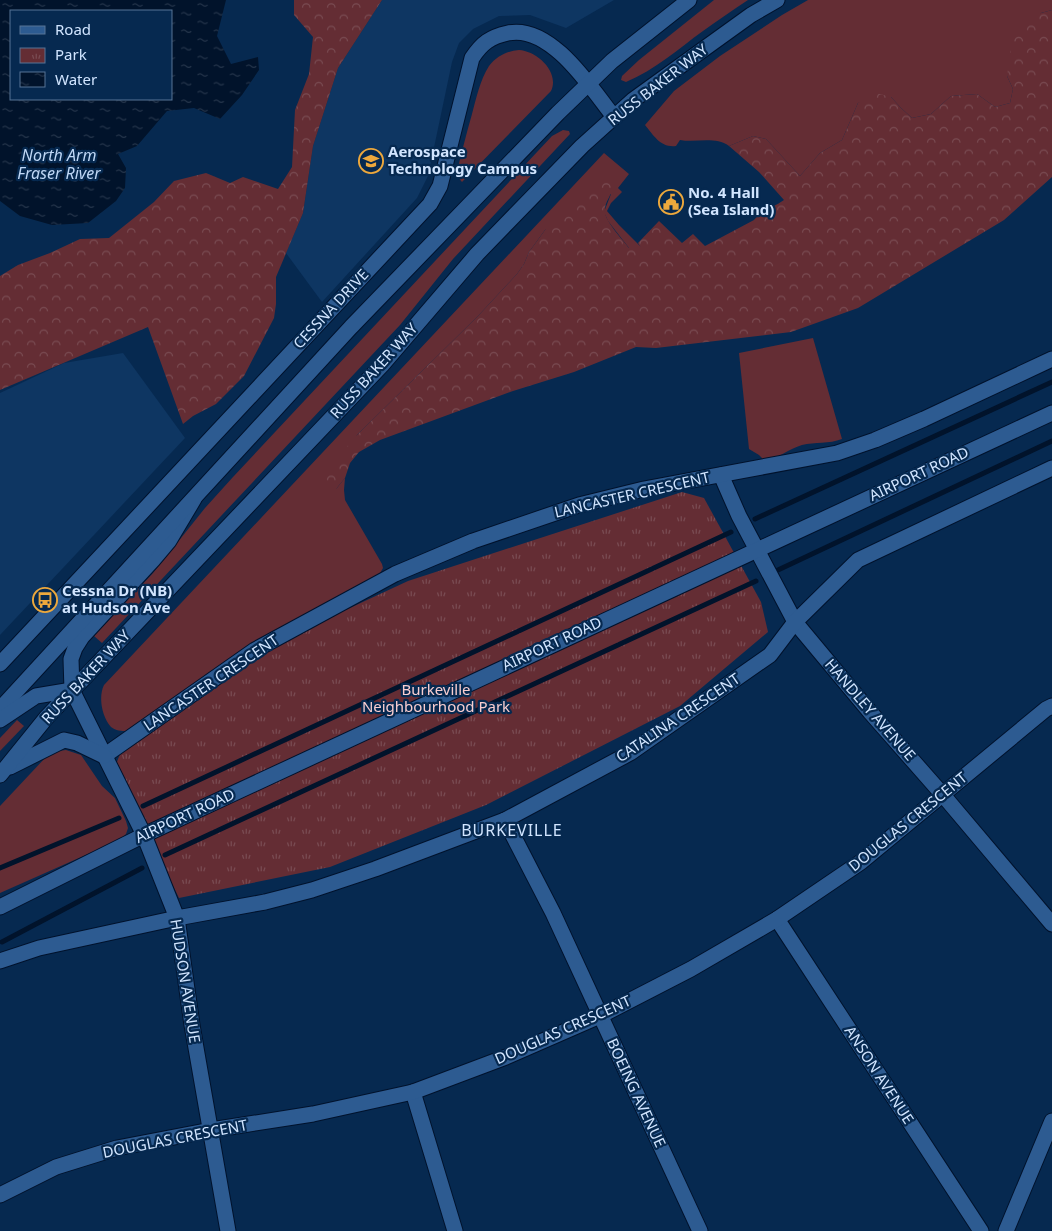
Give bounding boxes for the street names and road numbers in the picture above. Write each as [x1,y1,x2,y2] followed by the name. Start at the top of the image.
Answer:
[603,39,712,129] street label: RUSS BAKER WAY
[288,264,372,352] street label: CESSNA DRIVE
[325,318,422,422] street label: RUSS BAKER WAY
[866,441,972,505] street label: AIRPORT ROAD
[552,466,712,522] street label: LANCASTER CRESCENT
[499,611,605,675] street label: AIRPORT ROAD
[37,625,134,728] street label: RUSS BAKER WAY
[139,629,282,735] street label: LANCASTER CRESCENT
[821,654,921,764] street label: HANDLEY AVENUE
[611,668,744,766] street label: CATALINA CRESCENT
[844,767,971,875] street label: DOUGLAS CRESCENT
[132,783,238,847] street label: AIRPORT ROAD
[166,917,206,1044] street label: HUDSON AVENUE
[491,990,634,1068] street label: DOUGLAS CRESCENT
[841,1022,919,1127] street label: ANSON AVENUE
[603,1035,671,1150] street label: BOEING AVENUE
[101,1114,250,1162] street label: DOUGLAS CRESCENT

